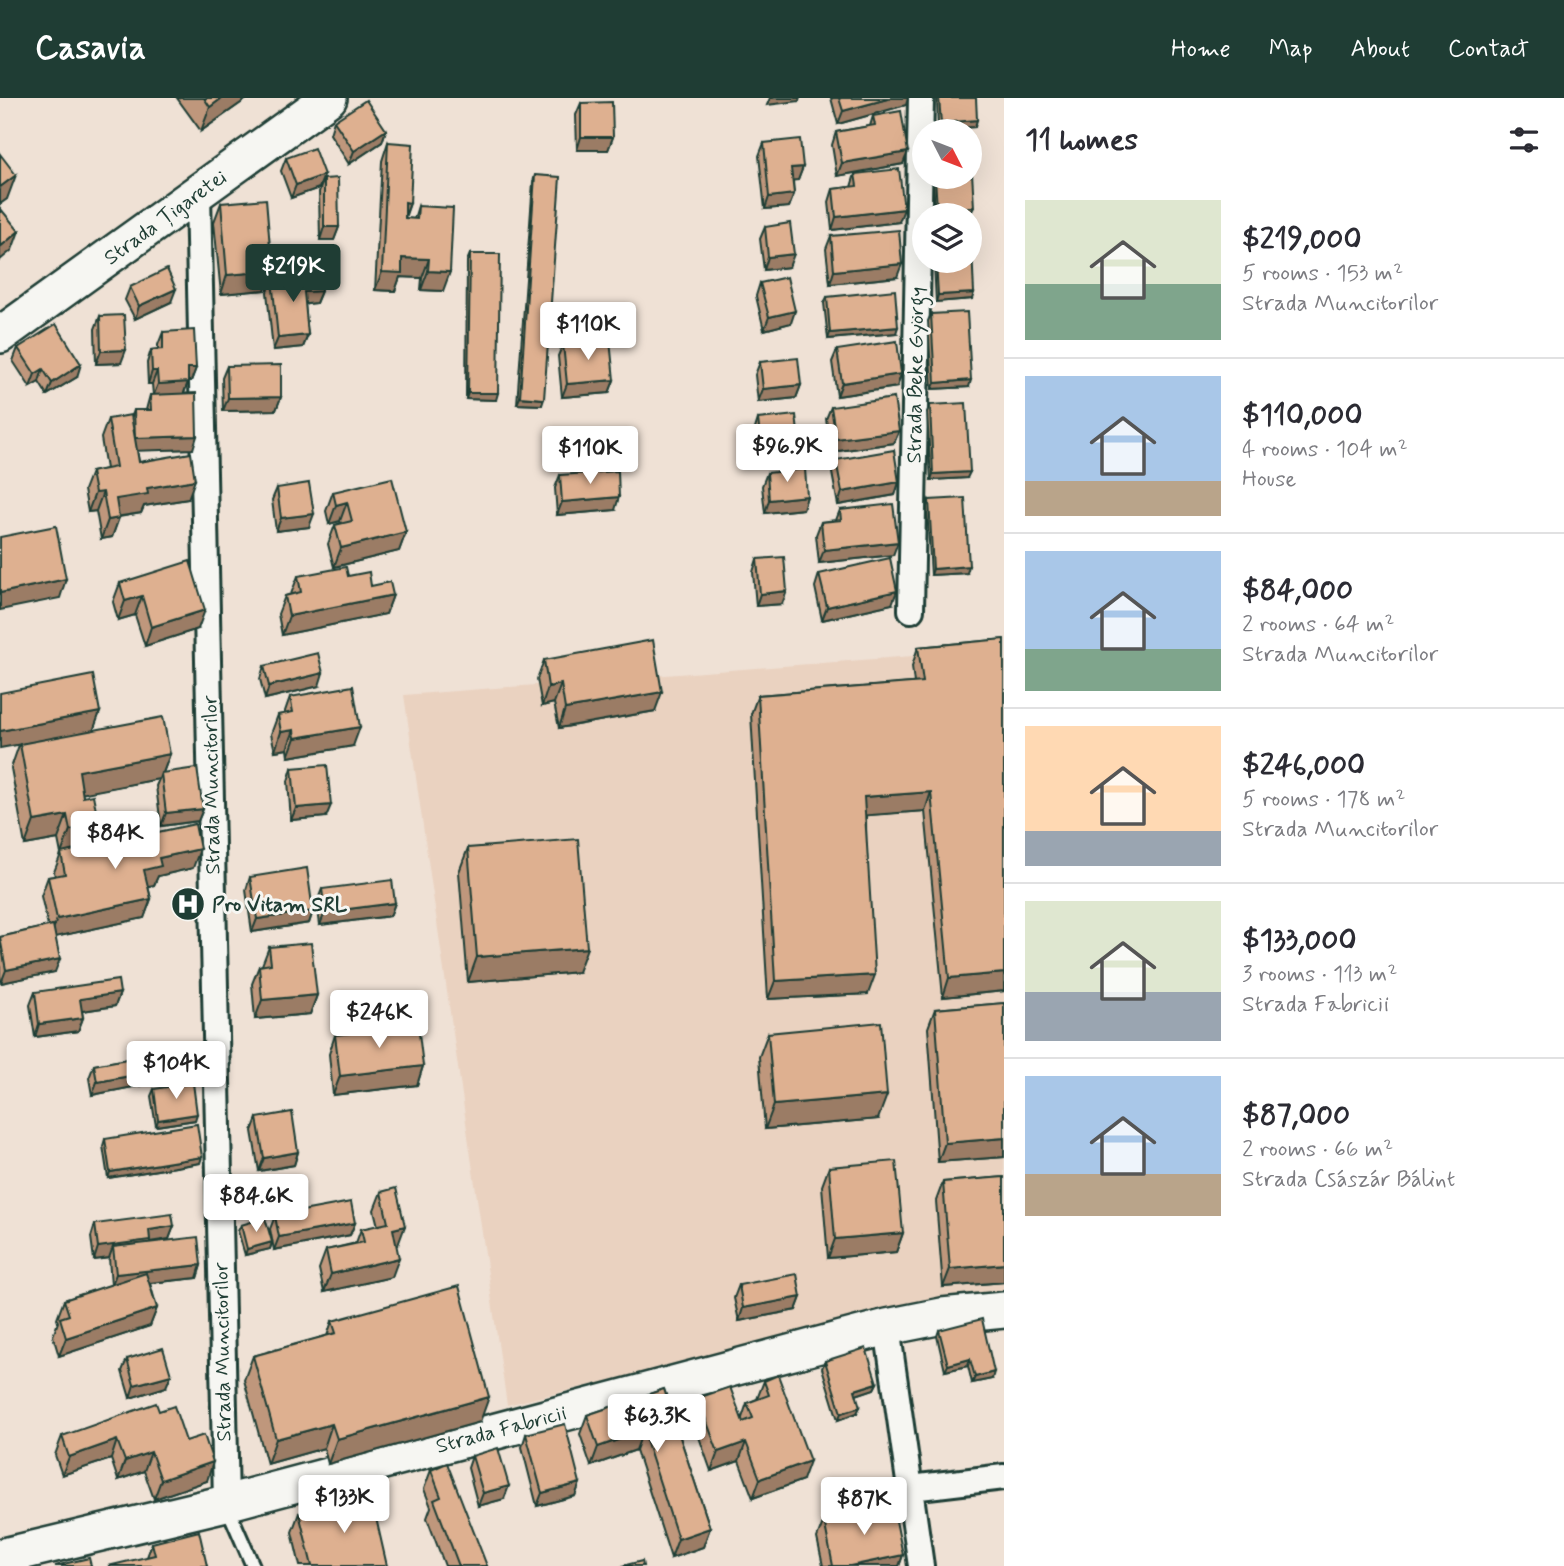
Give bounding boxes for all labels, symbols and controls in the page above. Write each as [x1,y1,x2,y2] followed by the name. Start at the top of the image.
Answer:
[35,27,146,71] text: Casavia
[1171,34,1231,65] text: Home
[1269,34,1313,65] text: Map
[1351,34,1410,65] text: About
[1448,34,1529,65] text: Contact
[912,119,982,189] north arrow
[912,119,982,273] map controls
[1025,121,1138,160] text: 11 homes
[1505,121,1543,159] icon: filters
[99,164,233,272] street label: Strada Țigaretei
[912,203,982,273] button: layers
[1242,220,1362,259] text: $219,000
[1081,228,1165,312] icon: home
[244,244,342,304] pin: $219K
[261,252,325,282] text: $219K
[1242,259,1403,289] text: 5 rooms · 153 m²
[900,286,934,464] street label: Strada Beke György
[1242,289,1438,319] text: Strada Muncitorilor
[539,302,637,362] pin: $110K
[556,310,620,340] text: $110K
[1242,396,1362,435] text: $110,000
[1081,404,1165,488] icon: home
[730,424,844,484] pin: $96.9K
[541,426,639,486] pin: $110K
[752,432,822,462] text: $96.9K
[558,434,622,464] text: $110K
[1242,435,1408,465] text: 4 rooms · 104 m²
[1242,465,1296,495] text: House
[1242,571,1353,610] text: $84,000
[1081,579,1165,663] icon: home
[1242,610,1394,640] text: 2 rooms · 64 m²
[1242,640,1438,670] text: Strada Muncitorilor
[196,695,228,875] street label: Strada Muncitorilor
[1242,746,1365,785] text: $246,000
[1081,754,1165,838] icon: home
[1242,785,1405,815] text: 5 rooms · 178 m²
[74,812,156,871] pin: $84K
[1242,815,1438,845] text: Strada Muncitorilor
[87,819,143,849] text: $84K
[169,885,207,923] hospital icon: Pro Vitam SRL
[212,891,348,919] place label: Pro Vitam SRL
[1242,921,1356,960] text: $133,000
[1081,929,1165,1013] icon: home
[1242,960,1397,990] text: 3 rooms · 113 m²
[330,990,428,1050] pin: $246K
[1242,990,1389,1020] text: Strada Fabricii
[346,998,412,1028] text: $246K
[127,1042,225,1101] pin: $104K
[143,1049,209,1079] text: $104K
[1242,1096,1350,1135] text: $87,000
[1081,1104,1165,1188] icon: home
[1242,1135,1393,1165] text: 2 rooms · 66 m²
[1242,1165,1455,1195] text: Strada Császár Bálint
[199,1174,313,1234] pin: $84.6K
[219,1182,293,1212] text: $84.6K
[207,1262,239,1442] street label: Strada Muncitorilor
[600,1394,714,1454] pin: $63.3K
[433,1399,570,1461] street label: Strada Fabricii
[624,1402,690,1432] text: $63.3K
[295,1476,393,1535] pin: $133K
[823,1478,905,1537] pin: $87K
[314,1483,374,1513] text: $133K
[837,1485,891,1515] text: $87K

